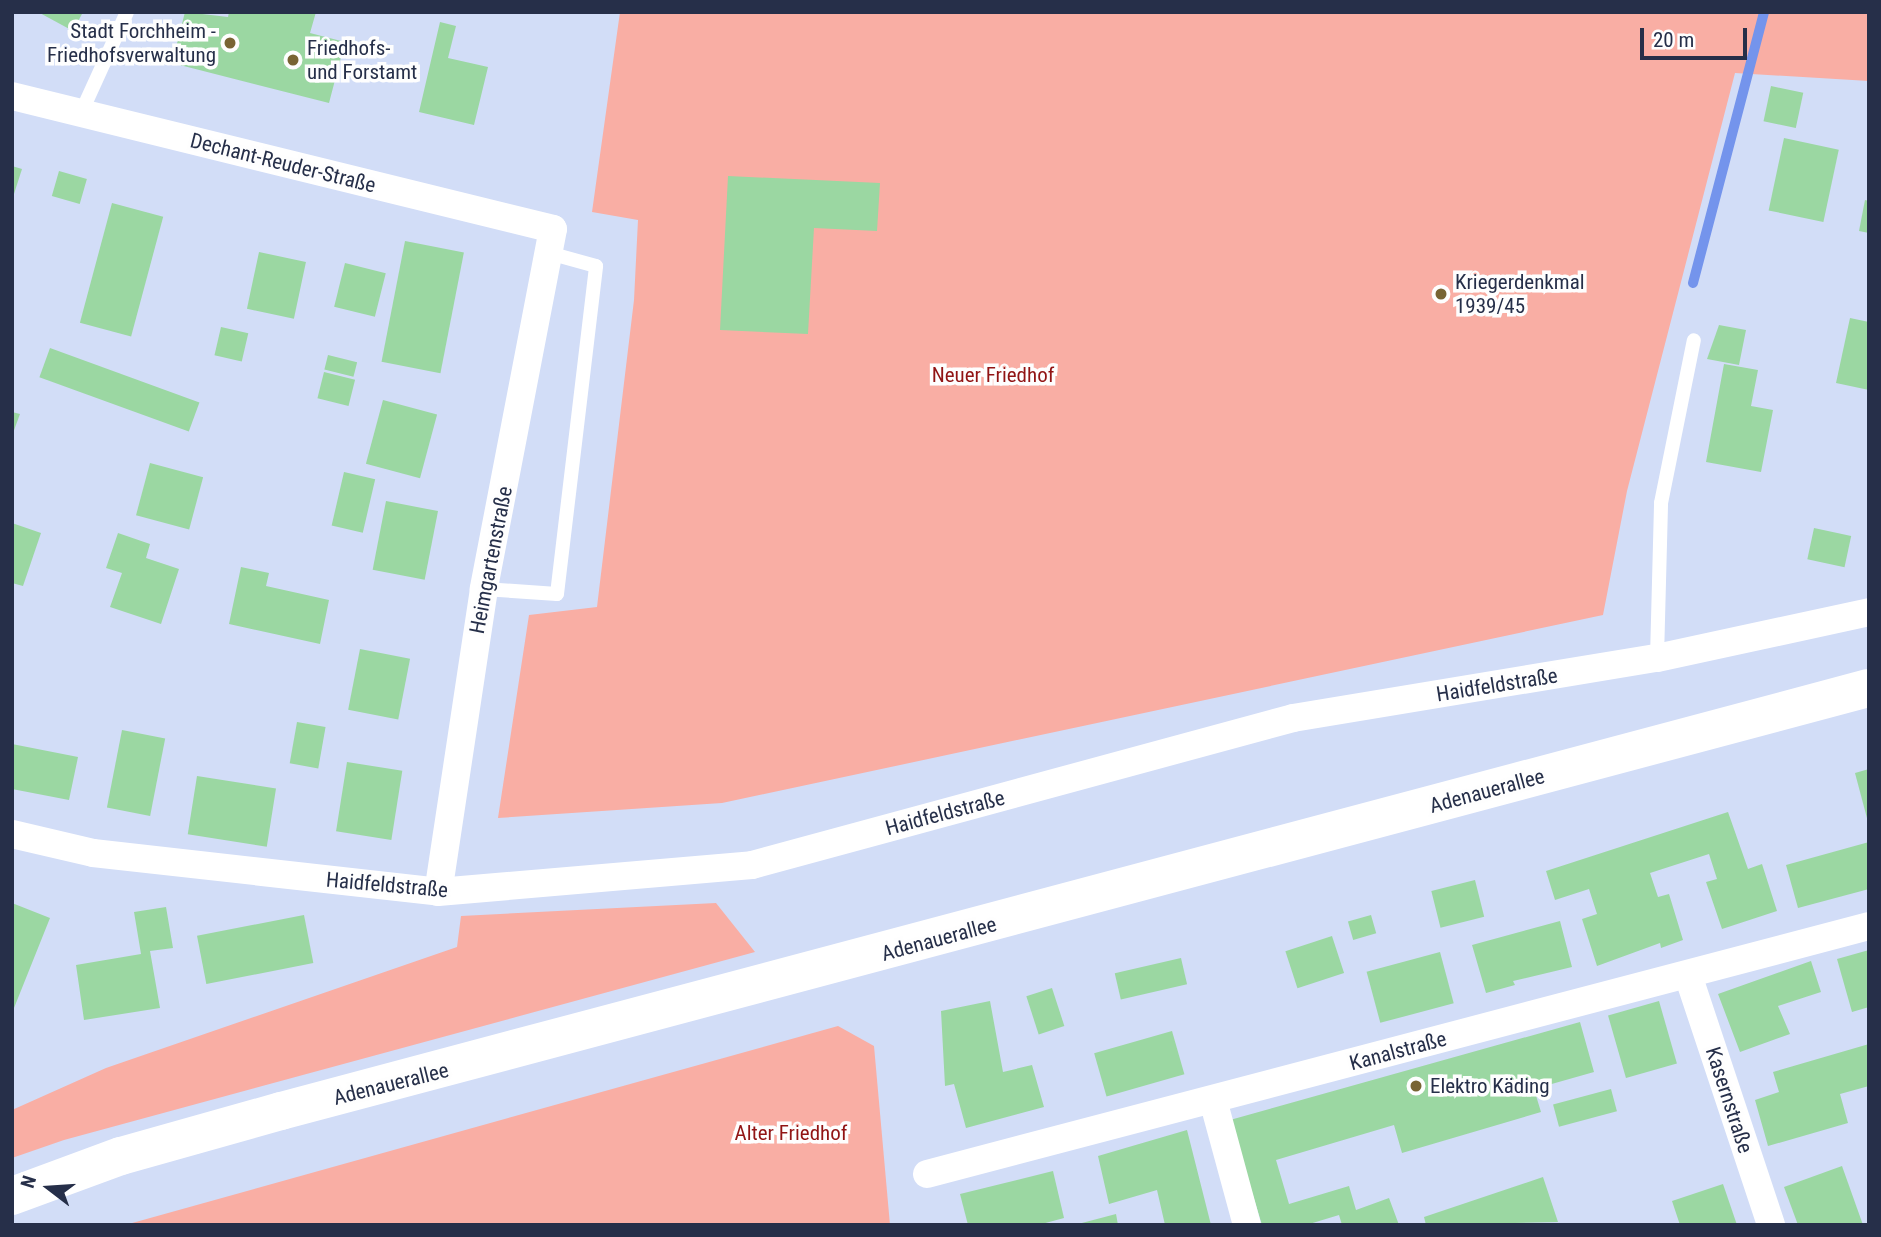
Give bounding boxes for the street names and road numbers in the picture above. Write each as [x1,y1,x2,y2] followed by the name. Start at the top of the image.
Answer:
[188,128,378,198] street label: Dechant-Reuder-Straße
[464,484,518,636] street label: Heimgartenstraße
[1435,663,1559,707] street label: Haidfeldstraße
[1427,764,1547,818] street label: Adenauerallee
[883,785,1007,841] street label: Haidfeldstraße
[325,867,449,903] street label: Haidfeldstraße
[879,912,999,966] street label: Adenauerallee
[1347,1026,1449,1076] street label: Kanalstraße
[1700,1044,1758,1156] street label: Kasernstraße
[331,1058,451,1110] street label: Adenauerallee

